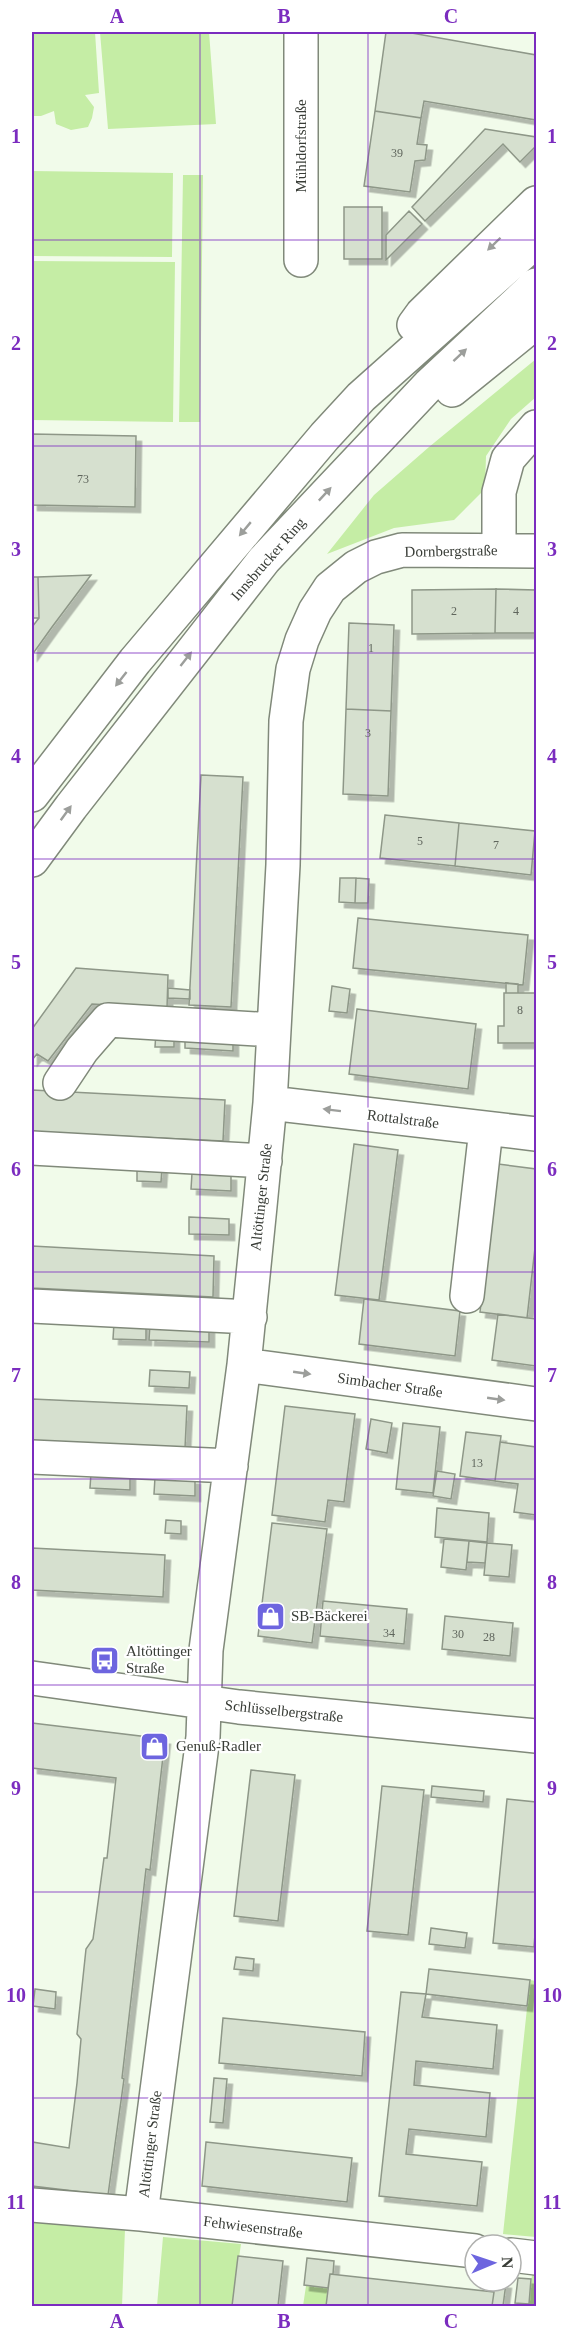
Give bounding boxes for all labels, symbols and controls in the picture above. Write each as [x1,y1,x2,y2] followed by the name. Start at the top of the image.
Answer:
[110,5,125,27] text: A
[277,5,291,27] text: B
[444,5,458,27] text: C
[293,99,309,193] street label: Mühldorfstraße
[11,125,21,147] text: 1
[547,125,557,147] text: 1
[391,146,403,160] house number: 39
[487,237,502,251] one-way arrow
[11,332,21,354] text: 2
[547,332,557,354] text: 2
[453,348,468,362] one-way arrow
[77,472,89,486] house number: 73
[318,487,332,502] one-way arrow
[228,514,309,604] street label: Innsbrucker Ring
[239,521,252,537] one-way arrow
[11,538,21,560] text: 3
[547,538,557,560] text: 3
[404,542,498,560] street label: Dornbergstraße
[451,604,457,618] house number: 2
[513,604,519,618] house number: 4
[368,641,374,655] house number: 1
[180,652,192,667] one-way arrow
[115,671,127,687] one-way arrow
[365,726,371,740] house number: 3
[11,745,21,767] text: 4
[547,745,557,767] text: 4
[60,806,72,822] one-way arrow
[417,834,423,848] house number: 5
[493,838,499,852] house number: 7
[11,951,21,973] text: 5
[547,951,557,973] text: 5
[517,1003,523,1017] house number: 8
[323,1106,342,1115] one-way arrow
[366,1107,440,1131] street label: Rottalstraße
[247,1142,275,1251] street label: Altöttinger Straße
[11,1158,21,1180] text: 6
[547,1158,557,1180] text: 6
[11,1364,21,1386] text: 7
[547,1364,557,1386] text: 7
[293,1369,312,1378] one-way arrow
[336,1370,444,1400] street label: Simbacher Straße
[486,1394,505,1403] one-way arrow
[471,1456,483,1470] house number: 13
[11,1571,21,1593] text: 8
[547,1571,557,1593] text: 8
[254,1600,286,1632] shop icon: SB-Bäckerei
[291,1608,368,1624] place label: SB-Bäckerei
[383,1626,395,1640] house number: 34
[452,1627,464,1641] house number: 30
[483,1630,495,1644] house number: 28
[126,1643,192,1676] place label: Altöttinger Straße
[89,1644,121,1676] bus stop icon: Altöttinger Straße
[224,1697,344,1725] street label: Schlüsselbergstraße
[139,1730,171,1762] shop icon: Genuß-Radler
[176,1738,261,1754] place label: Genuß-Radler
[11,1777,21,1799] text: 9
[547,1777,557,1799] text: 9
[6,1984,26,2006] text: 10
[542,1984,562,2006] text: 10
[135,2089,165,2199] street label: Altöttinger Straße
[7,2191,25,2213] text: 11
[543,2191,561,2213] text: 11
[202,2213,304,2241] street label: Fehwiesenstraße
[463,2233,523,2293] north arrow
[499,2256,516,2269] text: N
[110,2310,125,2332] text: A
[277,2310,291,2332] text: B
[444,2310,458,2332] text: C

